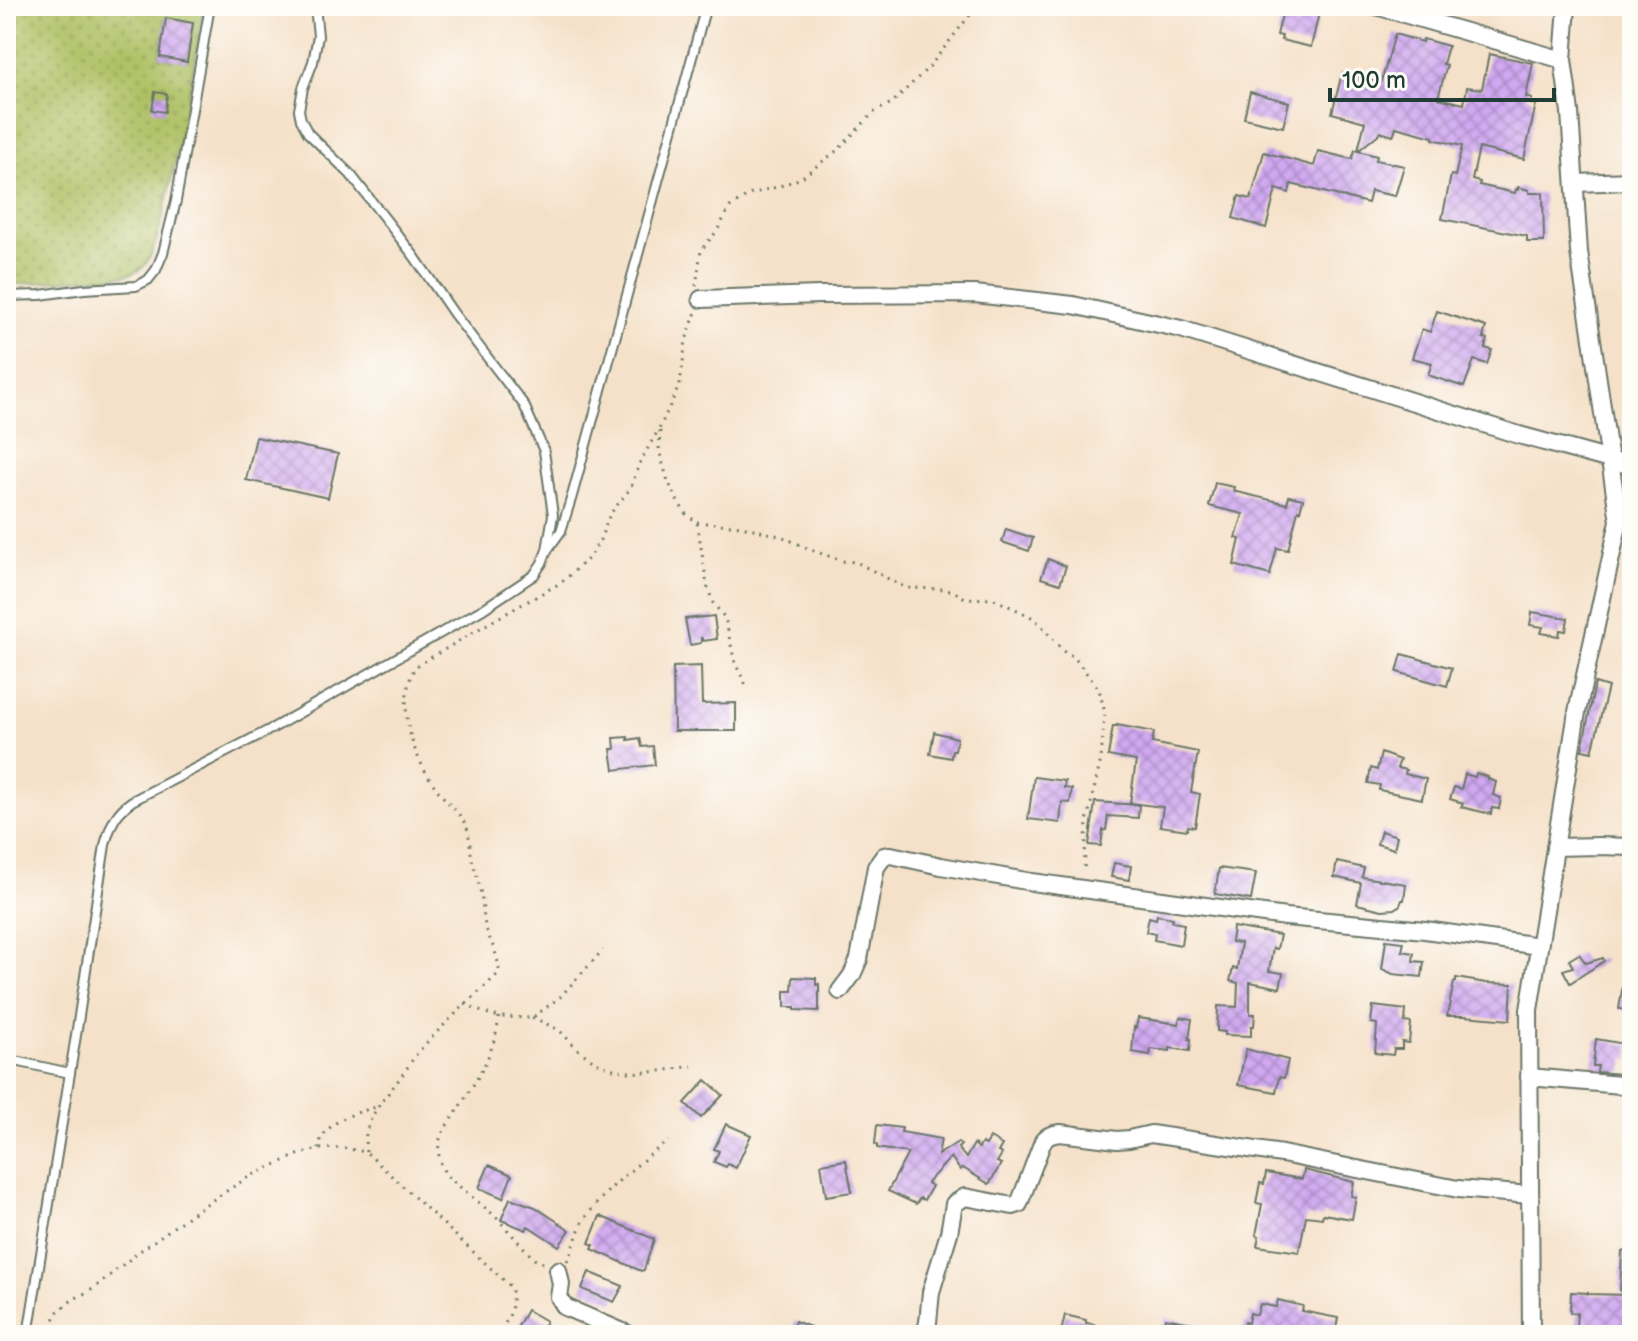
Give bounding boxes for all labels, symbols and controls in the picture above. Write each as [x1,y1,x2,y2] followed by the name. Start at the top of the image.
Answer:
[1330,52,1554,102] scale bar
[1342,66,1406,95] text: 100 m

